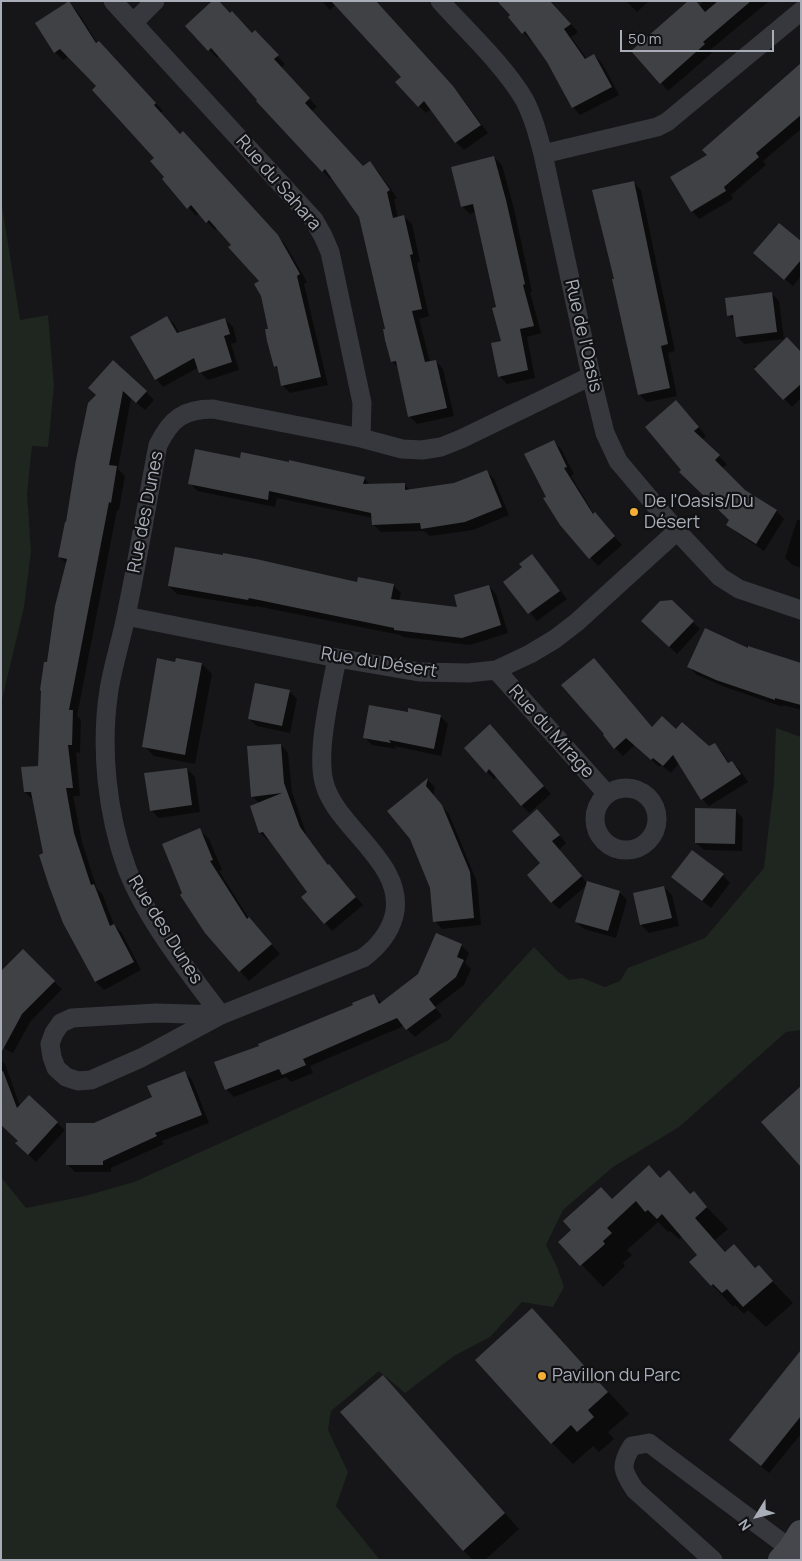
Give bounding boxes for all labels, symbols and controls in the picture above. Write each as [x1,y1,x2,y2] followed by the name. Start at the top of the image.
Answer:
[622,20,776,52] scale bar
[628,28,662,49] text: 50 m
[231,131,325,235] street label: Rue du Sahara
[560,278,606,394] street label: Rue de l'Oasis
[124,449,168,575] street label: Rue des Dunes
[644,491,754,534] place label: De l'Oasis/Du Désert
[628,506,640,518] marker: De l'Oasis/Du Désert
[319,643,439,683] street label: Rue du Désert
[504,681,598,783] street label: Rue du Mirage
[123,872,207,988] street label: Rue des Dunes
[552,1365,680,1387] place label: Pavillon du Parc
[536,1370,548,1382] marker: Pavillon du Parc
[732,1491,782,1541] north arrow
[734,1515,755,1535] text: N

